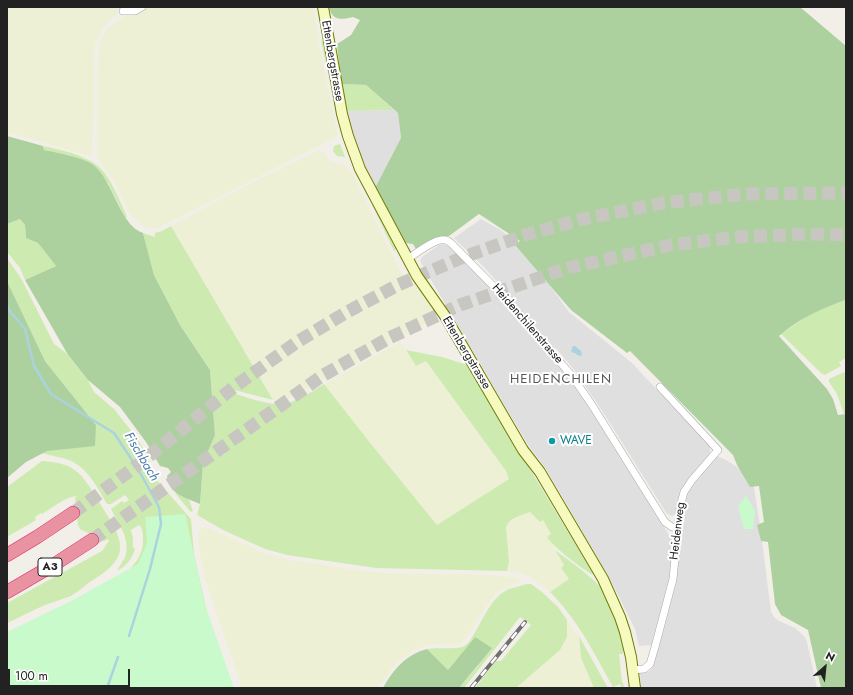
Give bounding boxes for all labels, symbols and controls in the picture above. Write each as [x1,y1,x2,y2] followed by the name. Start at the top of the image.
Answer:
[318,19,346,103] street label: Ettenbergstrasse
[488,281,566,367] street label: Heidenchilenstrasse
[439,314,493,392] street label: Ettenbergstrasse
[510,372,612,388] district label: HEIDENCHILEN
[120,430,162,484] water label: Fischbach
[560,434,592,448] place label: WAVE
[547,436,557,446] marker: WAVE
[667,501,689,561] street label: Heidenweg
[38,558,62,576] road number: A3
[805,647,845,687] north arrow
[823,647,838,665] text: N
[10,661,132,687] scale bar
[15,667,48,685] text: 100 m

